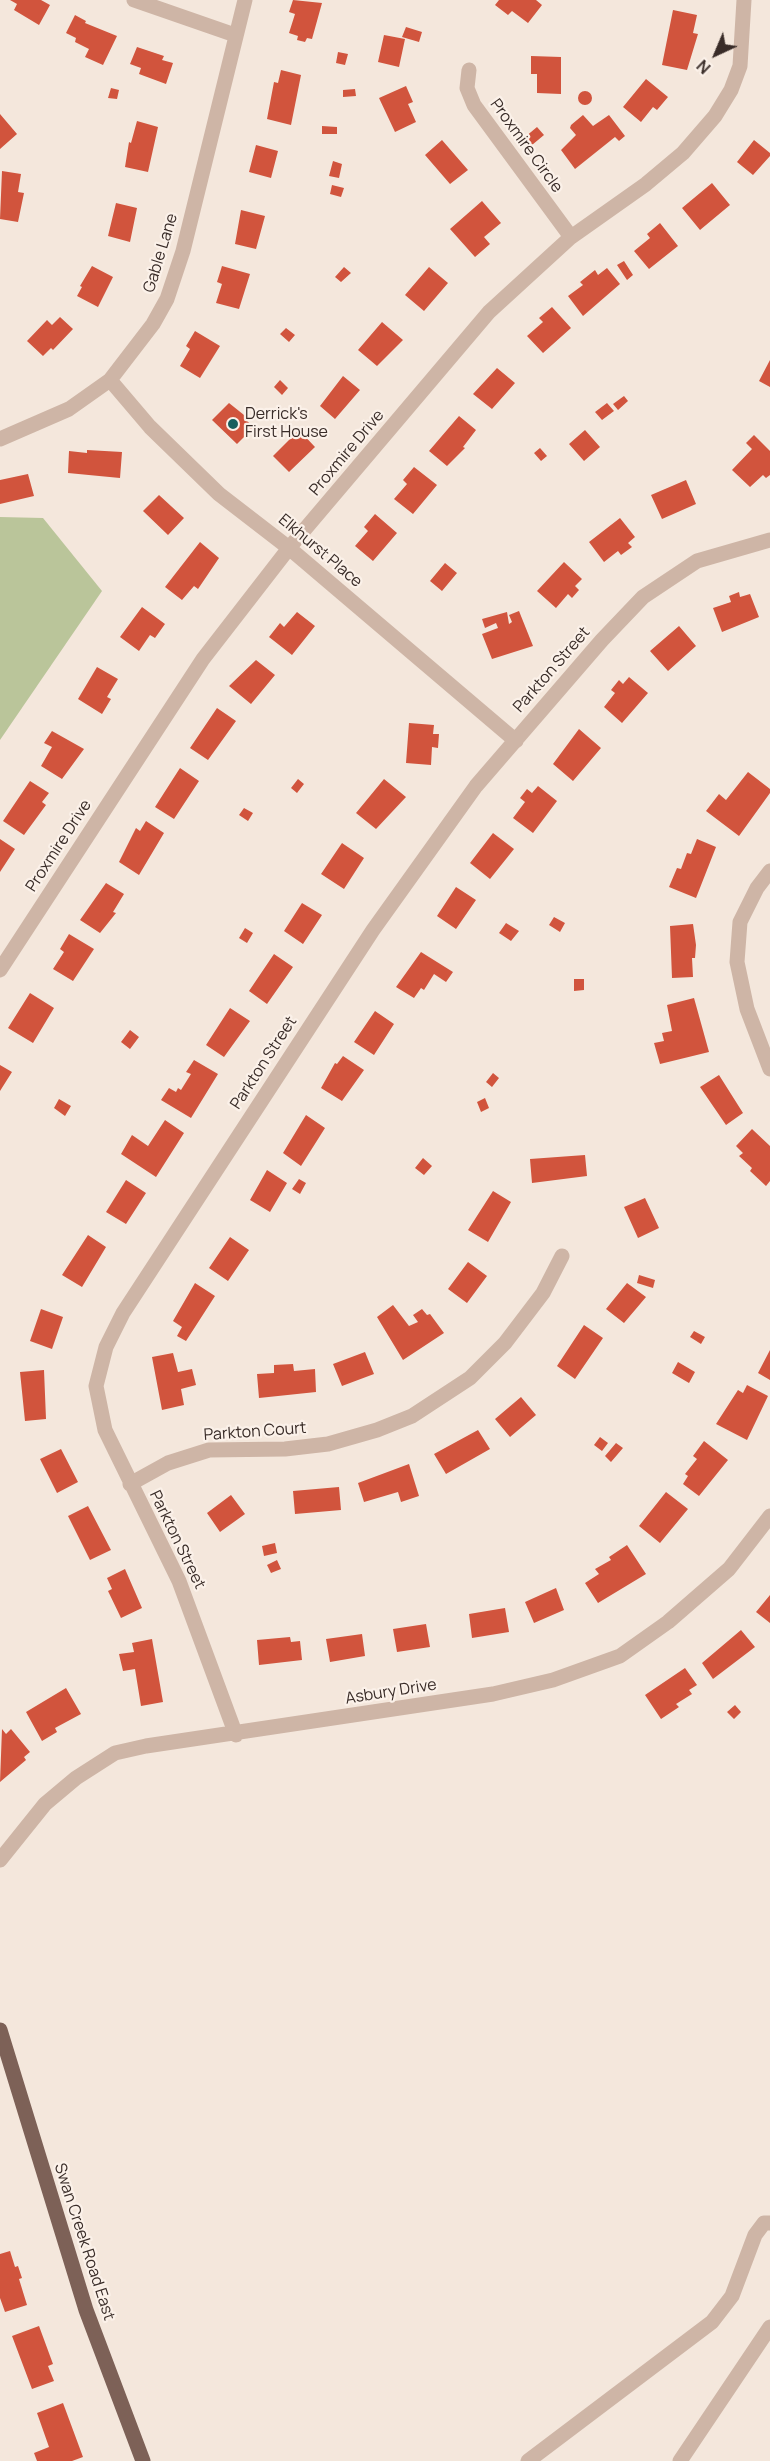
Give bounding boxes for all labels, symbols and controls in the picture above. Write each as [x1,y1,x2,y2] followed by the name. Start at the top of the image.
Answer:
[686,24,746,84] north arrow
[692,55,715,79] text: N
[486,95,566,197] street label: Proxmire Circle
[140,211,182,295] street label: Gable Lane
[245,405,328,443] place label: Derrick's First House
[306,406,388,500] street label: Proxmire Drive
[226,417,240,431] marker: Derrick's First House
[274,510,366,592] street label: Elkhurst Place
[510,623,594,717] street label: Parkton Street
[22,796,96,896] street label: Proxmire Drive
[227,1013,301,1113] street label: Parkton Street
[203,1419,307,1445] street label: Parkton Court
[145,1488,209,1592] street label: Parkton Street
[344,1675,438,1709] street label: Asbury Drive
[50,2161,118,2323] street label: Swan Creek Road East

